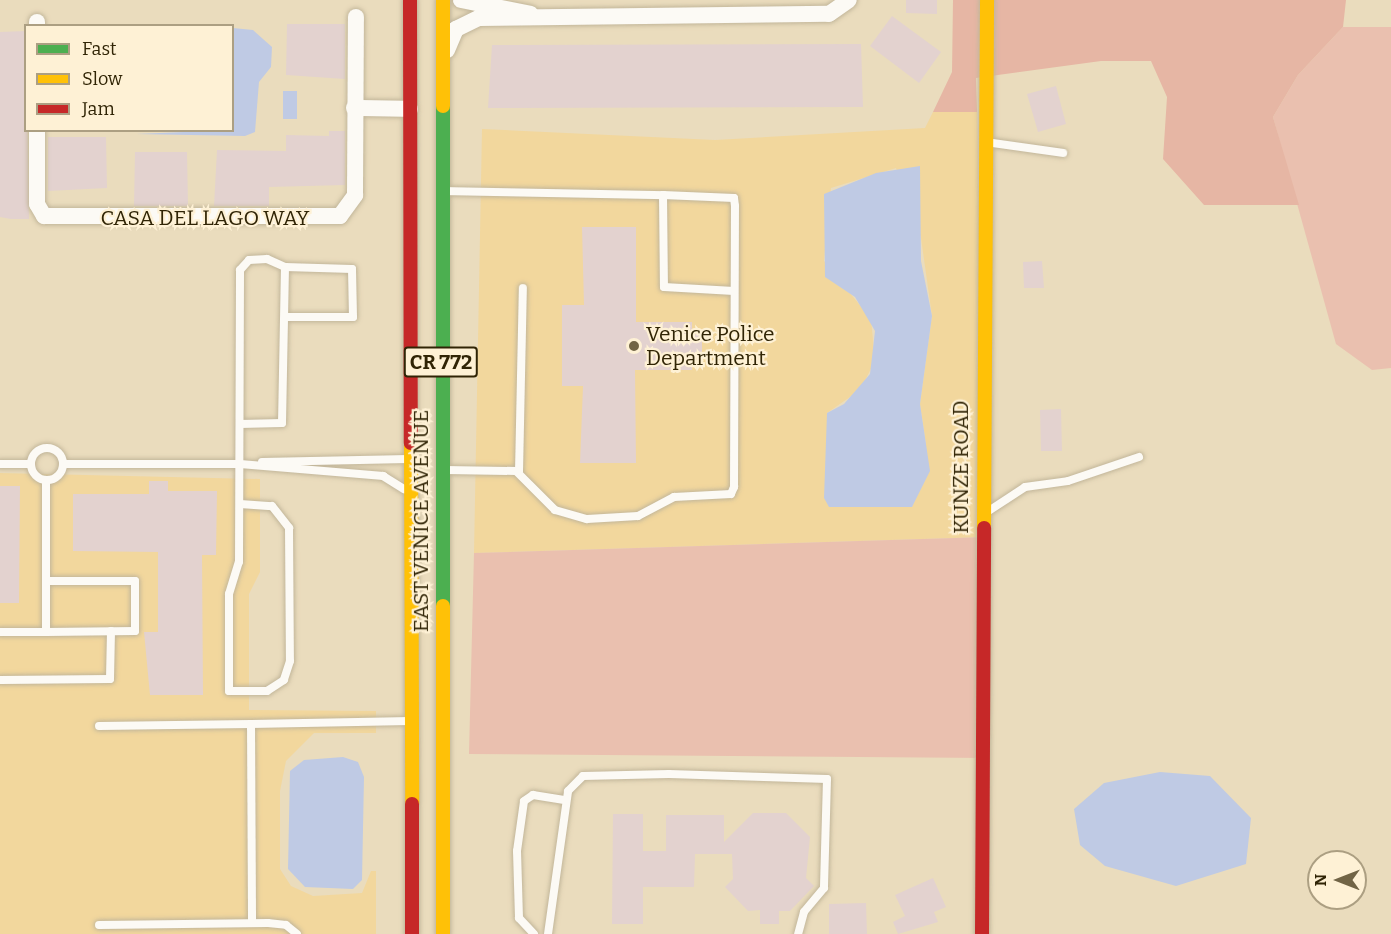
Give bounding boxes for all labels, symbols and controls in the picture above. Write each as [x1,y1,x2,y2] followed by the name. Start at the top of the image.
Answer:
[24,24,234,132] legend
[82,38,117,60] text: Fast
[82,68,122,90] text: Slow
[82,98,115,120] text: Jam
[100,205,310,231] street label: CASA DEL LAGO WAY
[646,321,775,371] place label: Venice Police Department
[627,339,641,353] marker: Venice Police Department
[404,345,478,379] road number: CR 772
[948,400,974,534] street label: KUNZE ROAD
[408,410,434,632] street label: EAST VENICE AVENUE
[1307,850,1367,910] north arrow
[1311,874,1330,886] text: N

